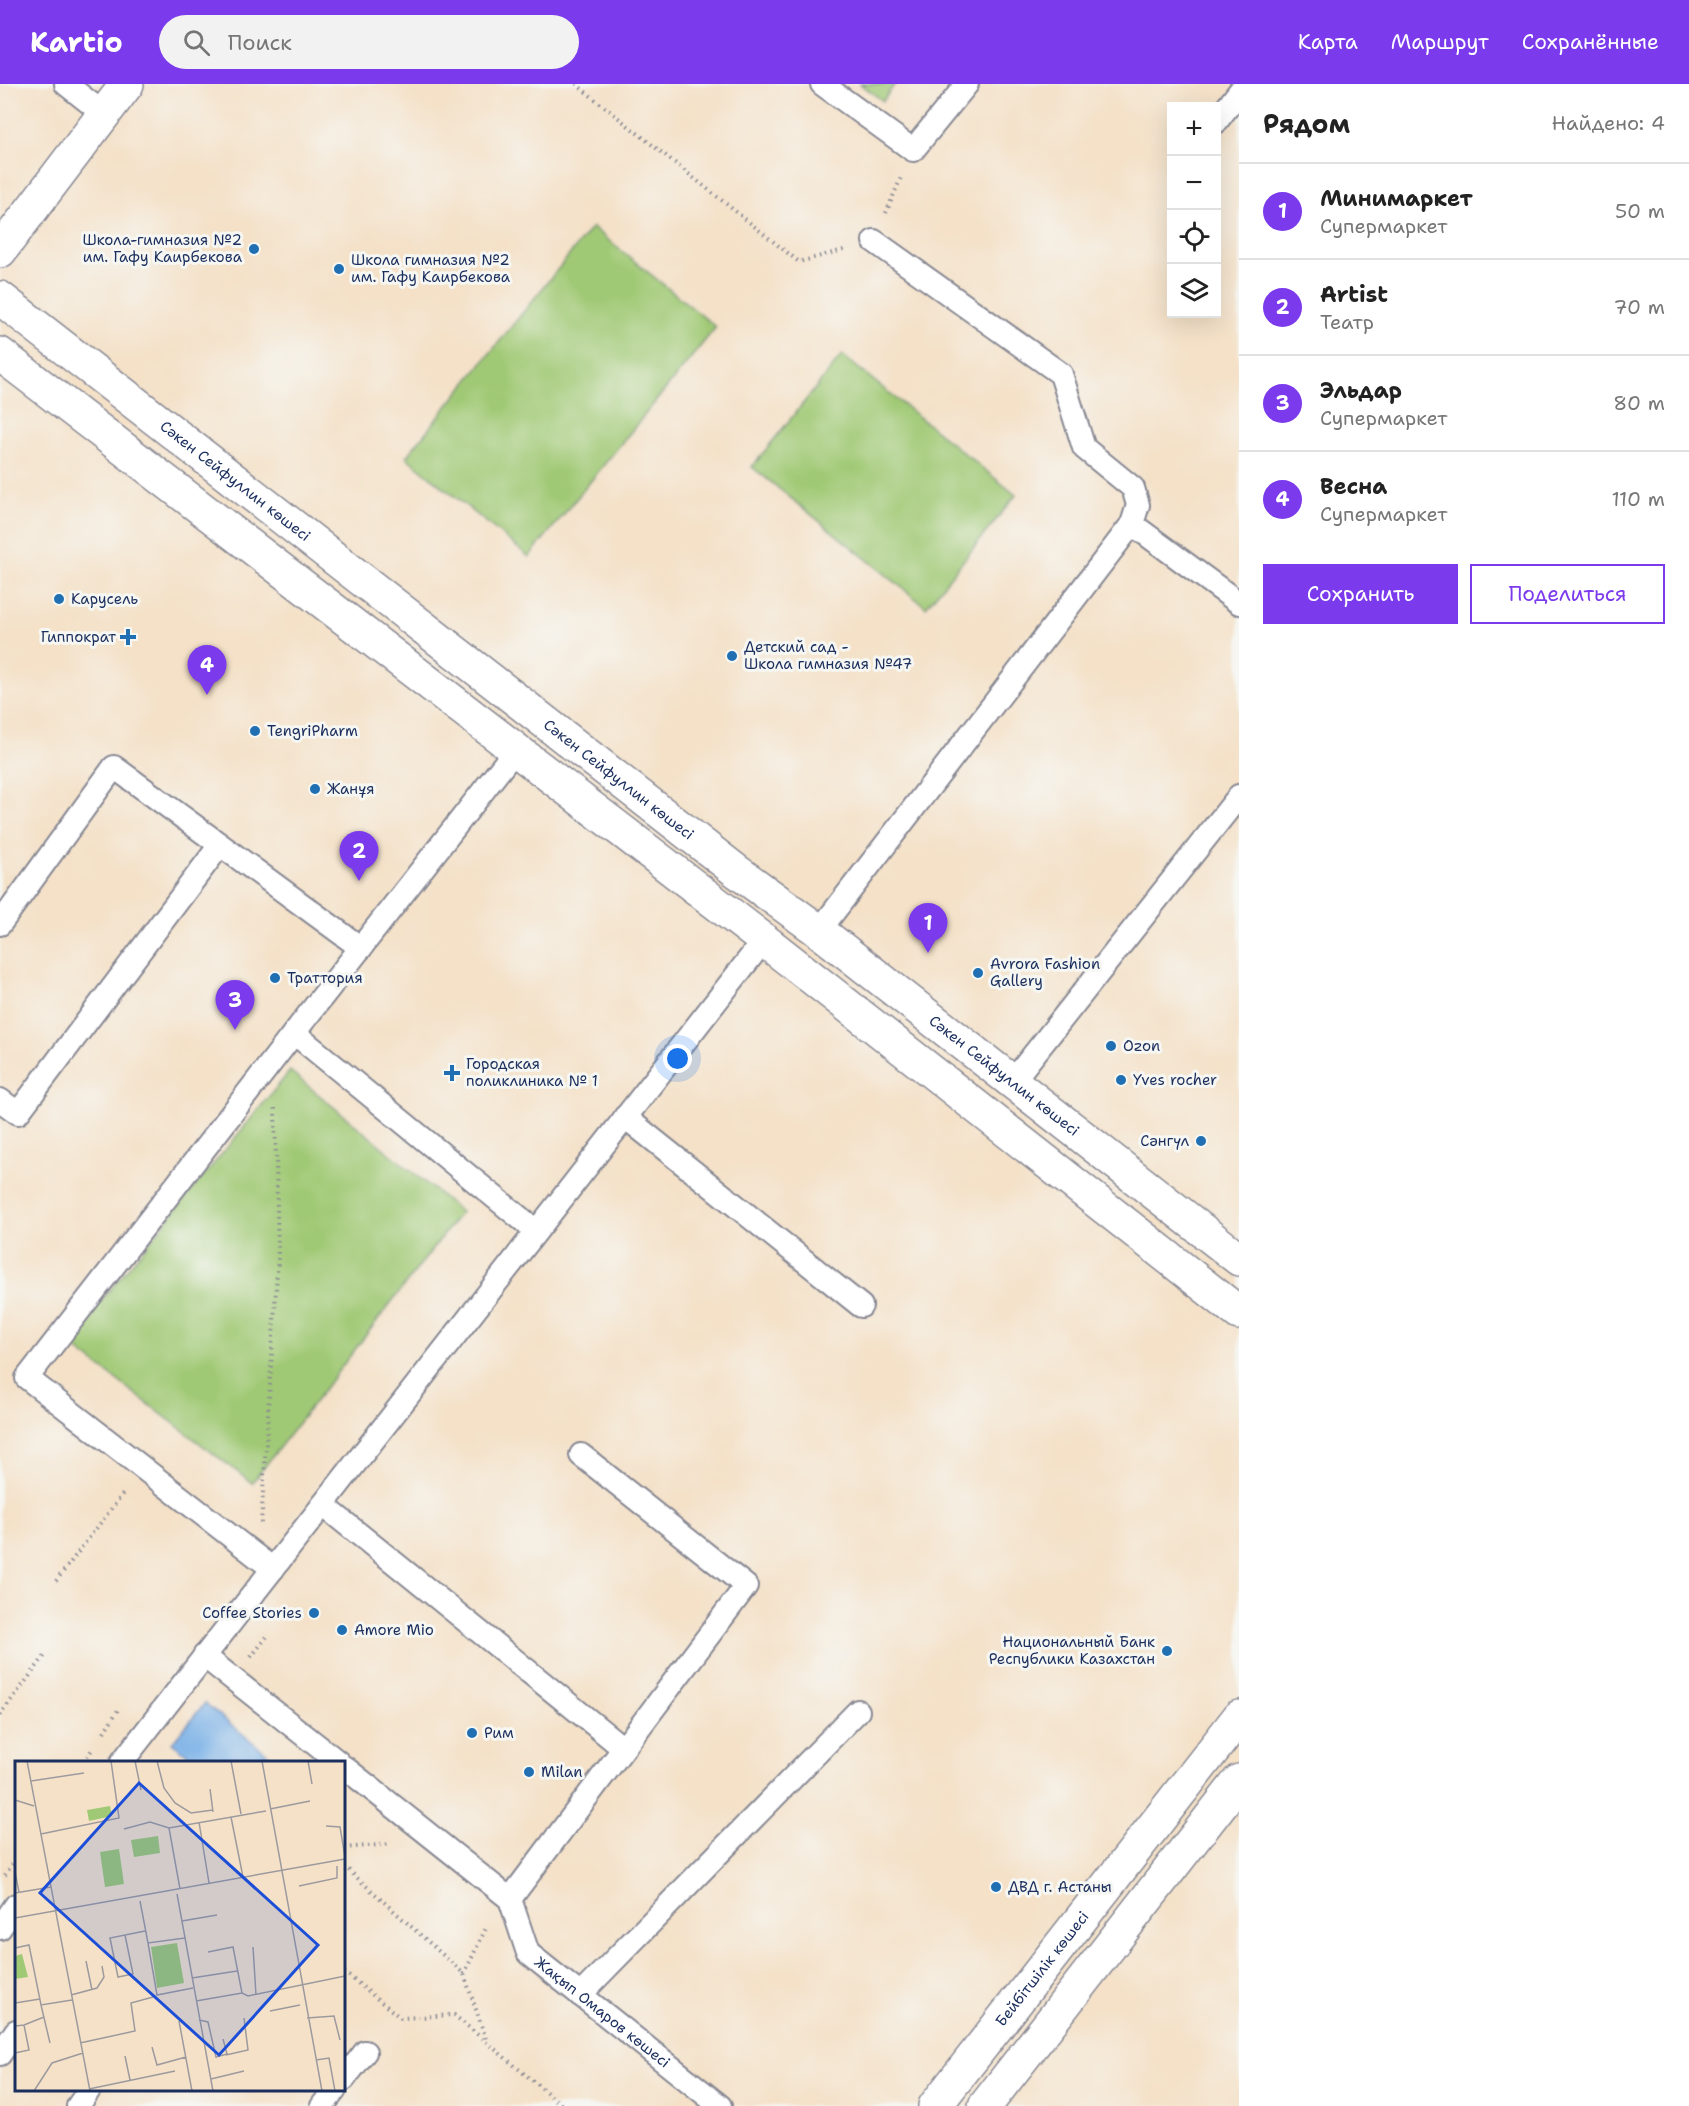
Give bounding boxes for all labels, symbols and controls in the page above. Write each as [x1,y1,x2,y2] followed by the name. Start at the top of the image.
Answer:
[159,15,579,69] search box
[30,23,123,61] text: Kartio
[180,26,213,59] icon: search
[228,28,292,57] text: Поиск
[1298,28,1358,56] text: Карта
[1391,28,1489,56] text: Маршрут
[1522,28,1659,56] text: Сохранённые
[1167,102,1221,318] map controls
[1167,102,1221,156] button: +
[1263,106,1350,141] text: Рядом
[1552,110,1665,136] text: Найдено: 4
[1167,156,1221,210] button: −
[1320,184,1473,213] text: Минимаркет
[1278,198,1287,224] text: 1
[1615,198,1665,224] text: 50 m
[1167,210,1221,264] button: locate
[1320,213,1447,239] text: Супермаркет
[82,230,243,267] place label: Школа-гимназия №2 им. Гафу Каирбекова
[247,242,261,256] marker: Школа-гимназия №2 им. Гафу Каирбекова
[351,250,511,287] place label: Школа гимназия №2 им. Гафу Каирбекова
[332,262,346,276] marker: Школа гимназия №2 им. Гафу Каирбекова
[1167,264,1221,318] button: layers
[1320,280,1388,309] text: Artist
[1276,294,1290,320] text: 2
[1613,294,1665,320] text: 70 m
[1320,309,1374,335] text: Театр
[1320,376,1402,405] text: Эльдар
[1276,390,1290,416] text: 3
[1613,390,1665,416] text: 80 m
[1320,405,1447,431] text: Супермаркет
[156,416,314,546] street label: Сәкен Сейфуллин көшесі
[1320,472,1387,501] text: Весна
[1276,486,1290,512] text: 4
[1611,486,1665,512] text: 110 m
[1320,501,1447,527] text: Супермаркет
[1263,564,1458,624] button: Сохранить
[1470,564,1665,624] button: Поделиться
[71,589,139,609] place label: Карусель
[52,592,66,606] marker: Карусель
[41,627,116,647] place label: Гиппократ
[121,630,135,644] marker: Гиппократ
[744,637,912,674] place label: Детский сад - Школа гимназия №47
[188,646,226,695] pin: 4
[725,649,739,663] marker: Детский сад - Школа гимназия №47
[539,715,698,844] street label: Сәкен Сейфуллин көшесі
[267,721,358,741] place label: TengriPharm
[248,724,262,738] marker: TengriPharm
[327,779,374,799] place label: Жанұя
[308,782,322,796] marker: Жанұя
[340,832,378,881] pin: 2
[908,904,948,953] pin: 1
[990,954,1100,991] place label: Avrora Fashion Gallery
[971,966,985,980] marker: Avrora Fashion Gallery
[287,968,363,988] place label: Траттория
[268,971,282,985] marker: Траттория
[216,980,254,1030] pin: 3
[925,1011,1083,1140] street label: Сәкен Сейфуллин көшесі
[1123,1036,1160,1056] place label: Ozon
[1104,1039,1118,1053] marker: Ozon
[663,1044,692,1073] your location
[466,1054,598,1091] place label: Городская поликлиника № 1
[443,1064,461,1082] marker: Городская поликлиника № 1
[1133,1070,1217,1090] place label: Yves rocher
[1114,1073,1128,1087] marker: Yves rocher
[1140,1131,1190,1151] place label: Сәнгүл
[1194,1134,1208,1148] marker: Сәнгүл
[202,1603,302,1623] place label: Coffee Stories
[307,1606,321,1620] marker: Coffee Stories
[354,1620,434,1640] place label: Amore Mio
[335,1623,349,1637] marker: Amore Mio
[989,1632,1155,1669] place label: Национальный Банк Республики Казахстан
[1160,1644,1174,1658] marker: Национальный Банк Республики Казахстан
[484,1723,514,1743] place label: Рим
[465,1726,479,1740] marker: Рим
[15,1761,345,2091] inset map
[541,1762,583,1782] place label: Milan
[522,1765,536,1779] marker: Milan
[1008,1877,1112,1897] place label: ДВД г. Астаны
[989,1880,1003,1894] marker: ДВД г. Астаны
[991,1907,1093,2031] street label: Бейбітшілік көшесі
[530,1952,674,2072] street label: Жақып Омаров көшесі

